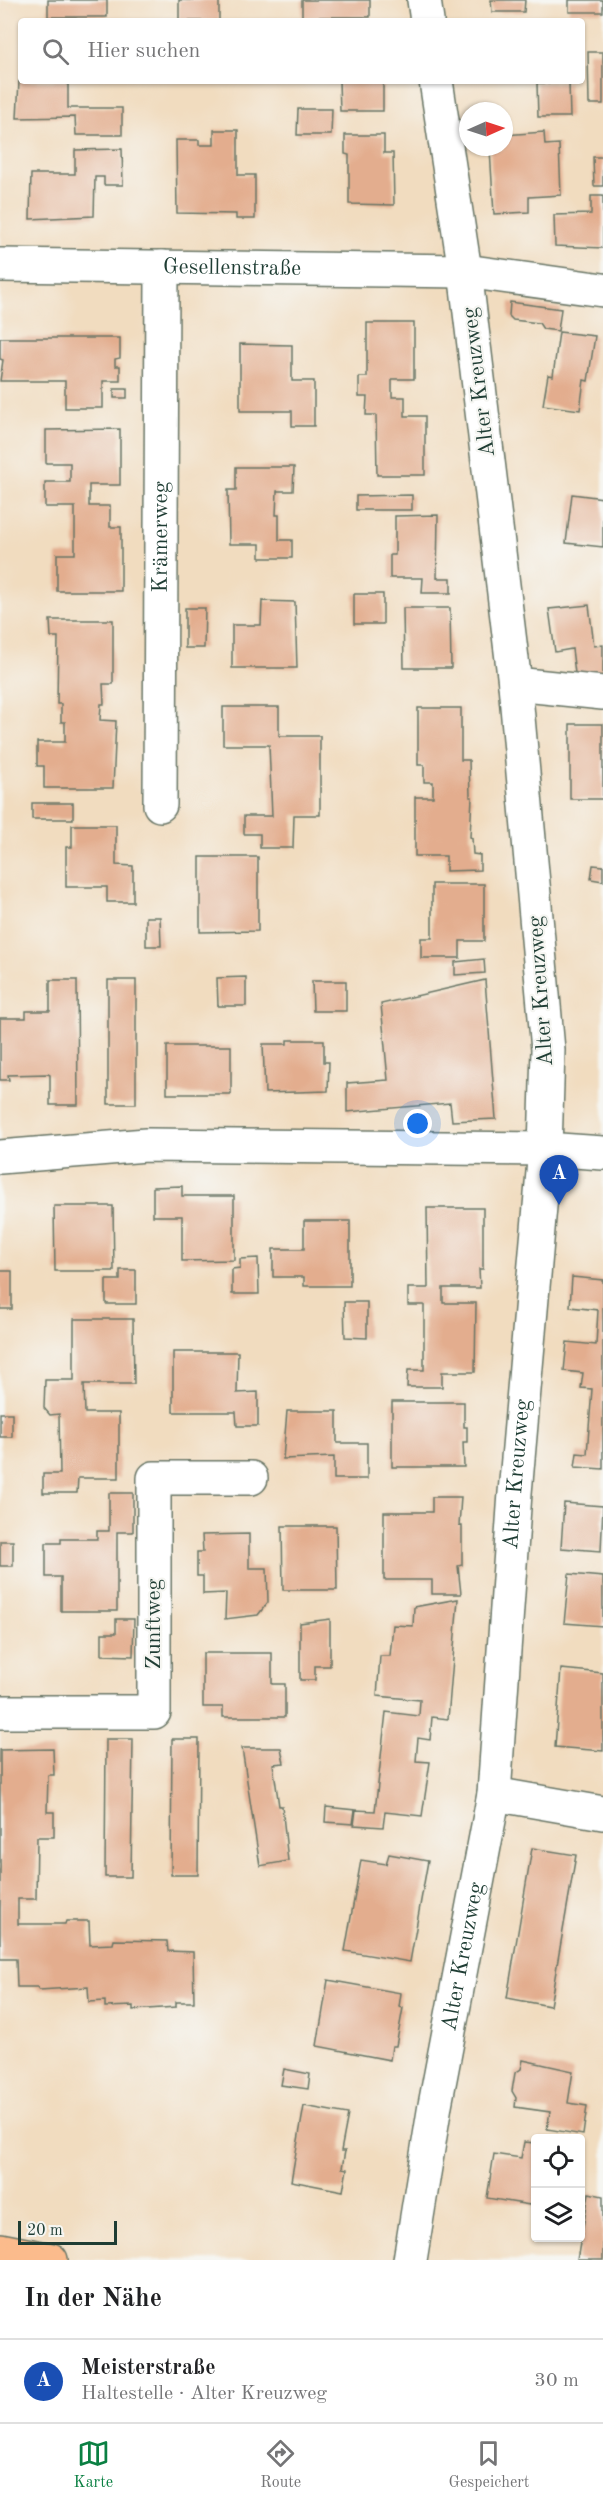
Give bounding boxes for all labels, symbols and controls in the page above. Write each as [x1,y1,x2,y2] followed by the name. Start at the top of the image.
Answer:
[18,18,585,84] search box
[39,35,72,68] icon: search
[87,40,200,62] text: Hier suchen
[459,102,513,156] north arrow
[163,256,301,280] street label: Gesellenstraße
[459,306,499,458] street label: Alter Kreuzweg
[150,481,172,593] street label: Krämerweg
[525,915,557,1067] street label: Alter Kreuzweg
[403,1109,432,1138] your location
[540,1156,578,1205] pin: A
[500,1398,534,1550] street label: Alter Kreuzweg
[143,1578,165,1669] street label: Zunftweg
[438,1880,488,2033] street label: Alter Kreuzweg
[531,2134,585,2242] map controls
[531,2134,585,2188] button: locate
[531,2188,585,2242] button: layers
[18,2218,117,2246] scale bar
[27,2223,63,2239] text: 20 m
[24,2286,162,2312] text: In der Nähe
[81,2357,216,2379] text: Meisterstraße
[36,2371,51,2391] text: A
[534,2371,579,2391] text: 30 m
[81,2384,327,2404] text: Haltestelle · Alter Kreuzweg
[74,2437,113,2493] tab: Karte
[260,2437,301,2493] tab: Route
[448,2437,529,2493] tab: Gespeichert

